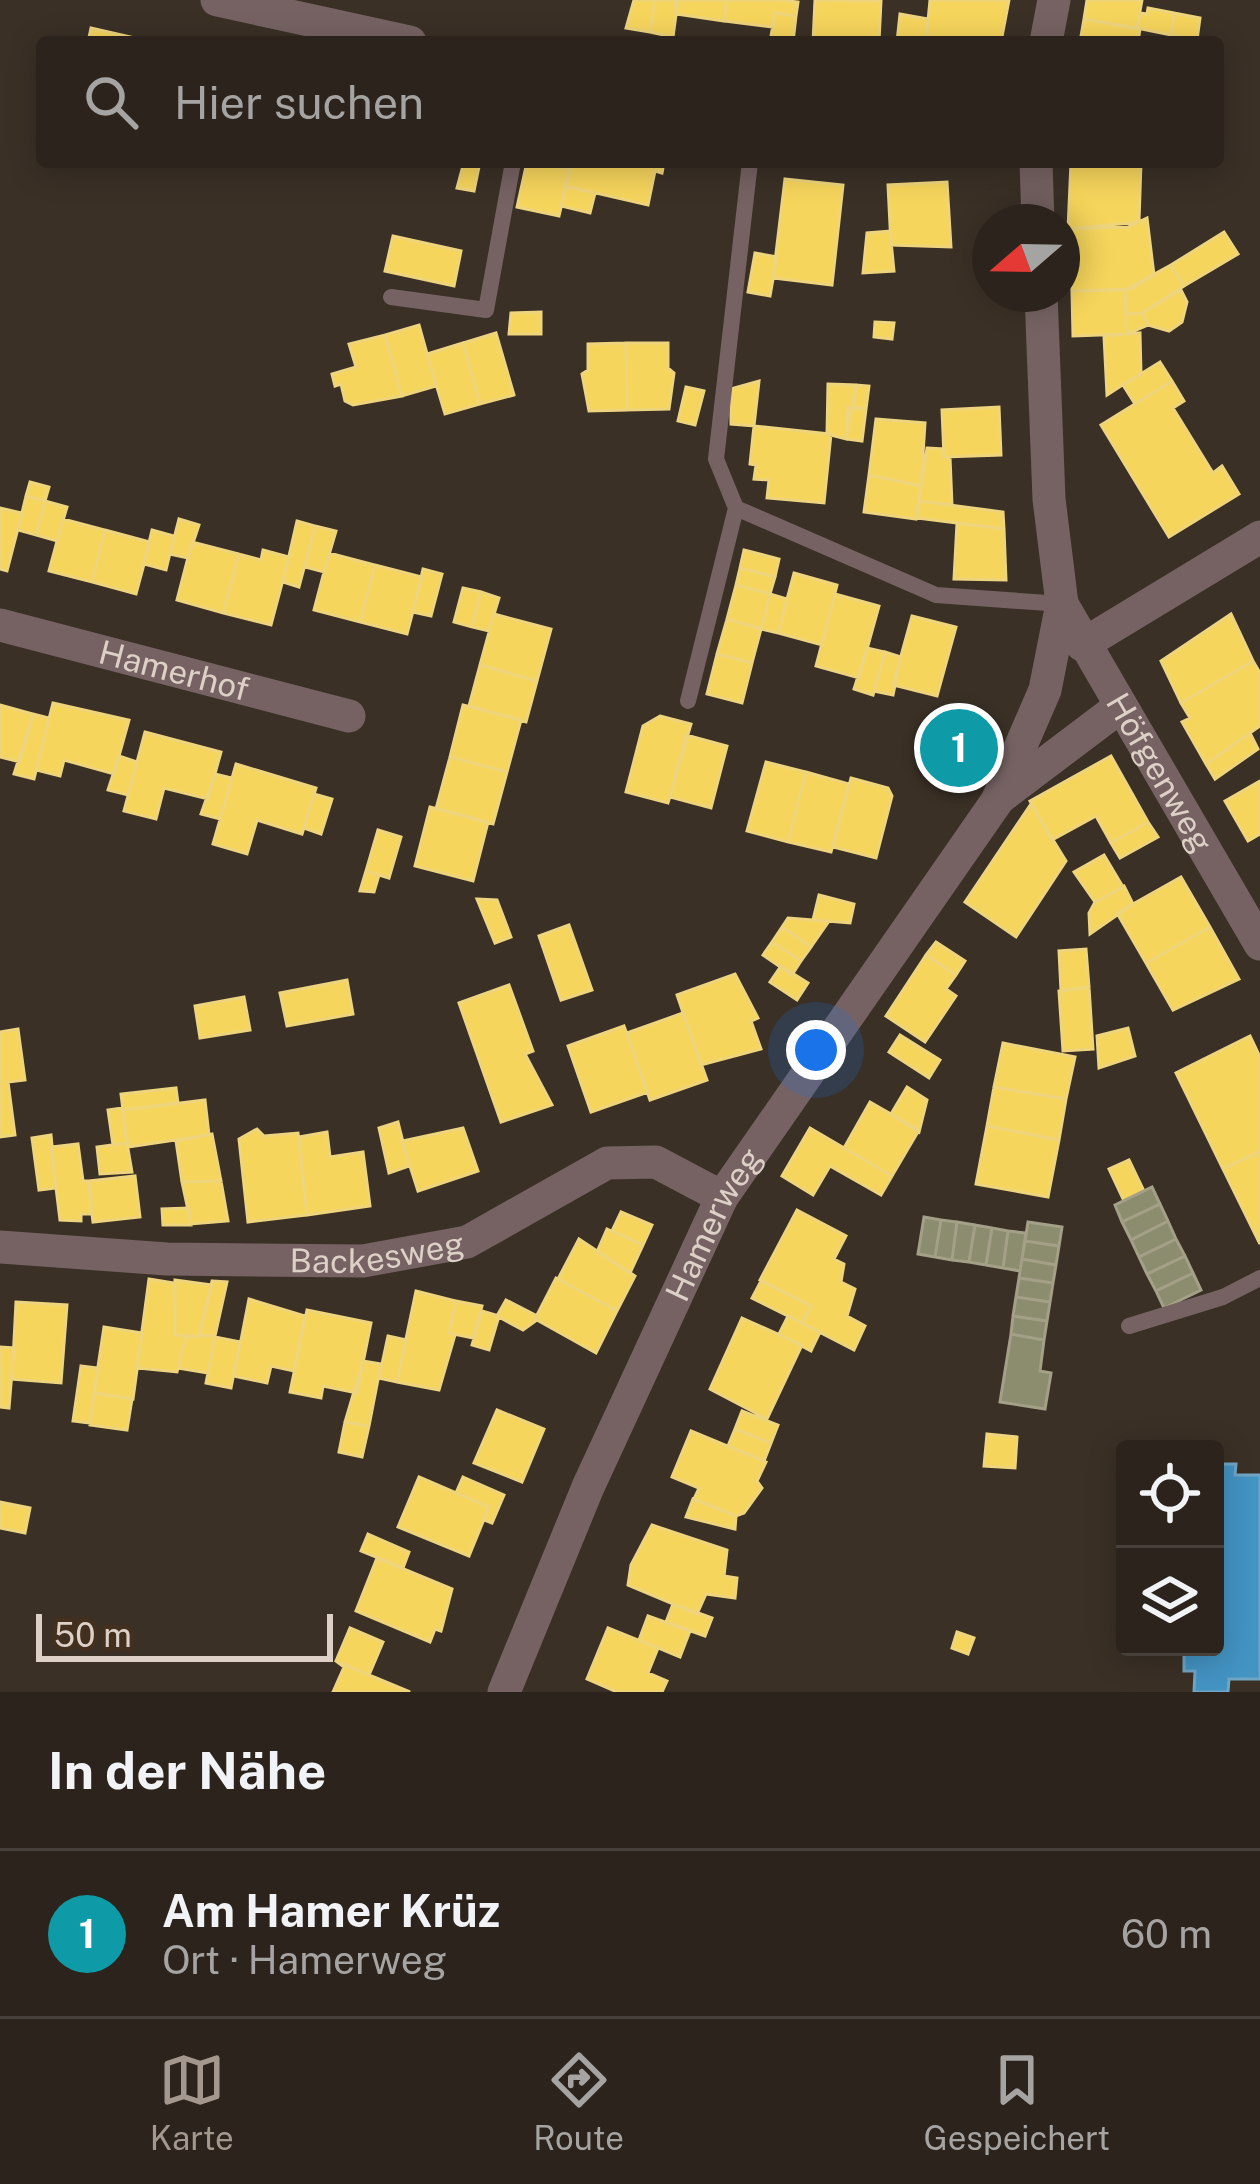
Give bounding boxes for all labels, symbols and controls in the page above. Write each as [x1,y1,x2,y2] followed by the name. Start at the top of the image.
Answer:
[36,36,1224,168] search box
[78,69,144,135] icon: search
[174,76,424,129] text: Hier suchen
[972,204,1080,312] north arrow
[95,633,253,708] street label: Hamerhof
[1099,686,1221,859] street label: Höfgenweg
[920,703,998,793] pin: 1
[786,1020,846,1080] your location
[658,1140,770,1307] street label: Hamerweg
[290,1224,467,1280] street label: Backesweg
[1116,1440,1224,1656] map controls
[1116,1440,1224,1548] button: locate
[1116,1548,1224,1656] button: layers
[36,1608,333,1661] scale bar
[54,1616,132,1654] text: 50 m
[48,1741,326,1800] text: In der Nähe
[162,1884,500,1937] text: Am Hamer Krüz
[79,1911,95,1957] text: 1
[1121,1911,1212,1957] text: 60 m
[162,1937,447,1983] text: Ort · Hamerweg
[150,2047,234,2157] tab: Karte
[533,2047,624,2157] tab: Route
[924,2047,1110,2157] tab: Gespeichert

